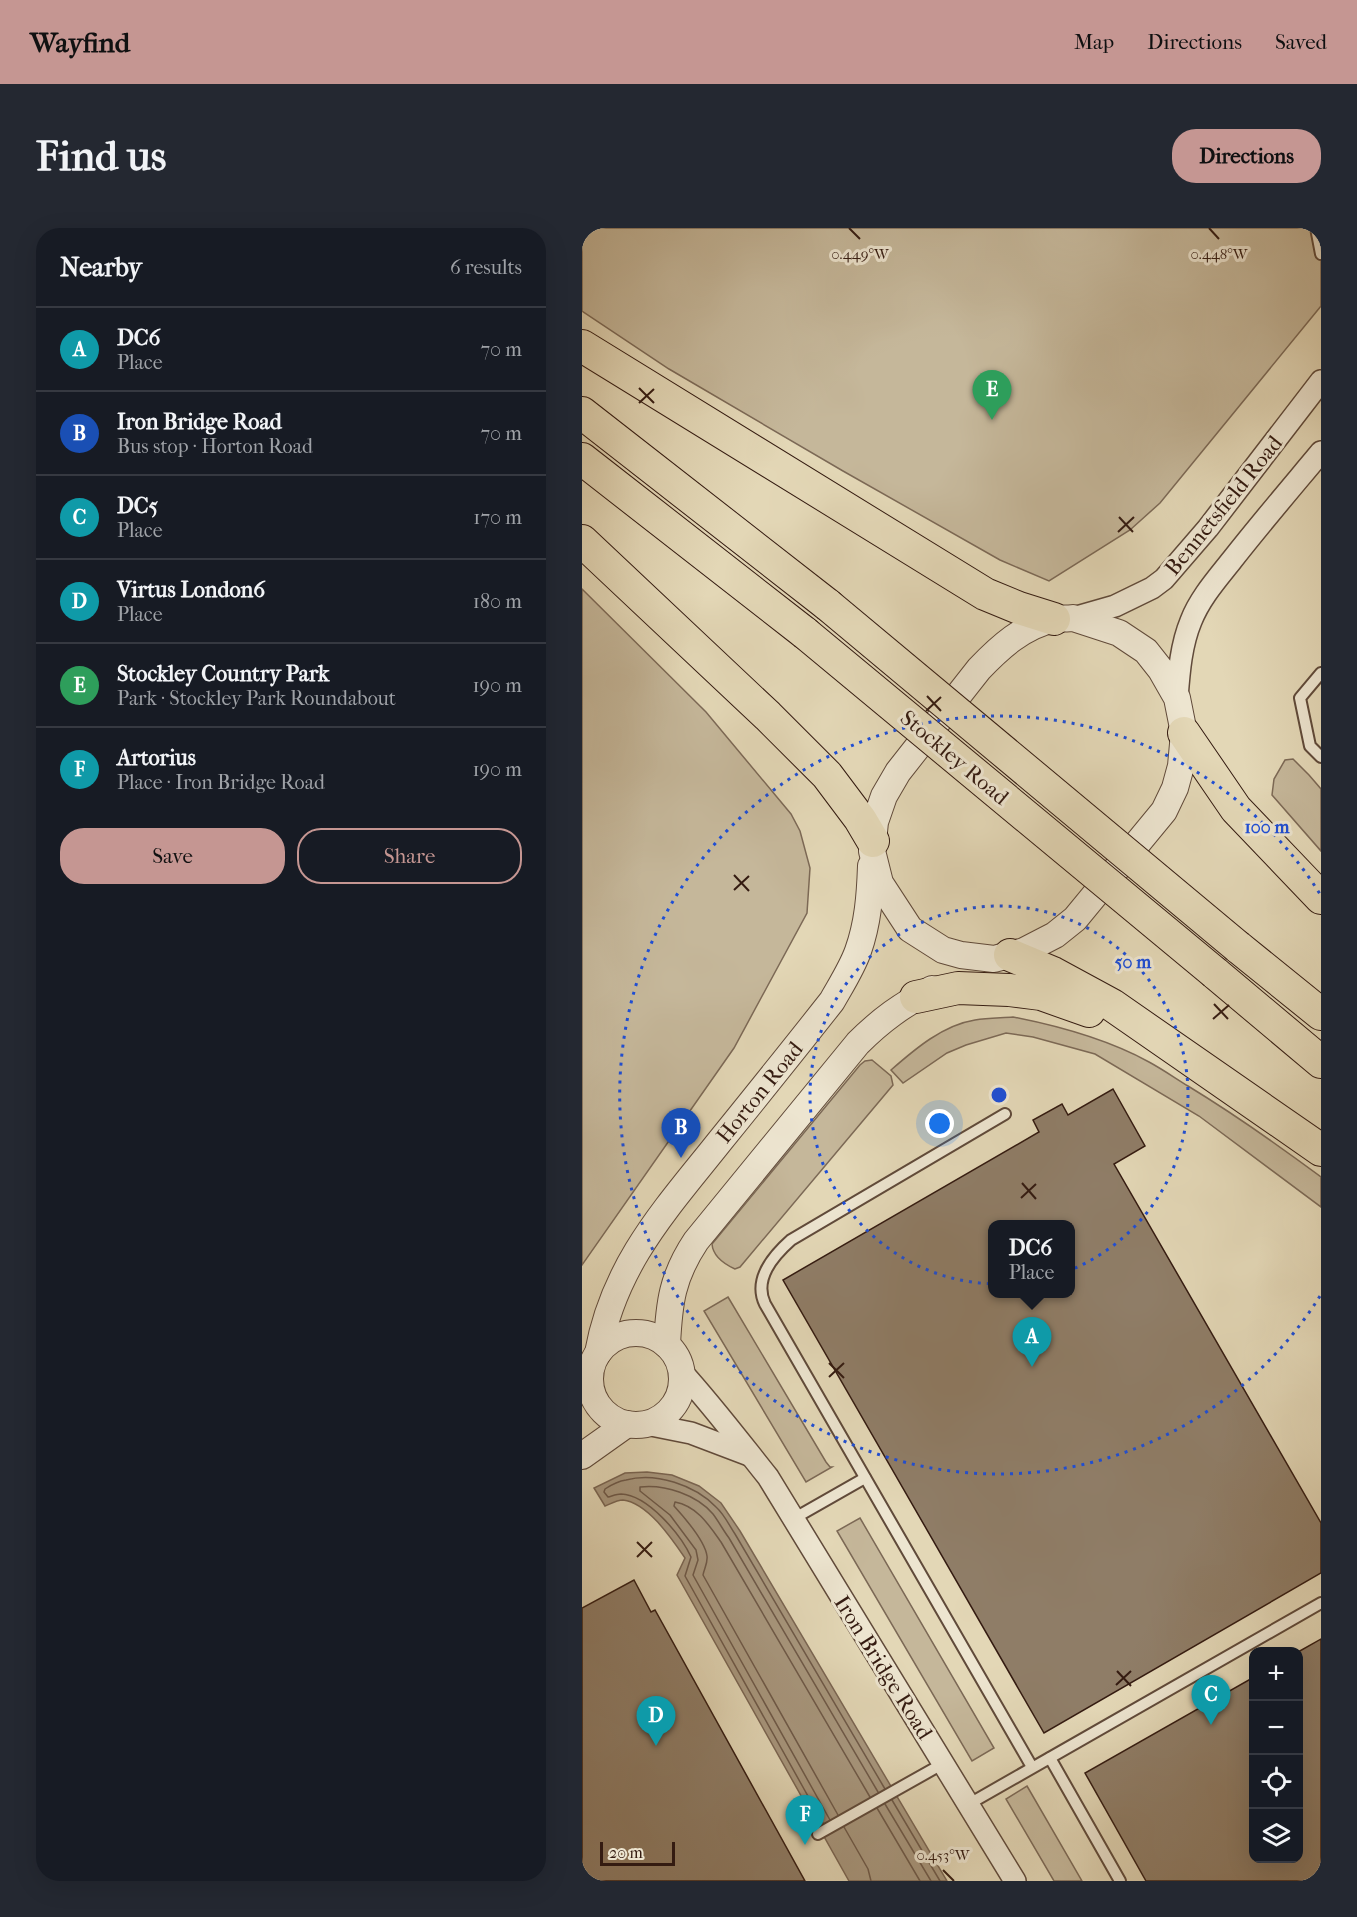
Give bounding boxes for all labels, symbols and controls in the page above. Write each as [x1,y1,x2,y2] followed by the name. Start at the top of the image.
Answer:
[30,26,130,59] text: Wayfind
[1074,30,1114,54] text: Map
[1147,30,1242,54] text: Directions
[1275,30,1327,54] text: Saved
[1172,129,1321,183] button: Directions
[36,132,166,181] text: Find us
[831,245,890,263] text: 0.449°W
[1190,245,1249,263] text: 0.448°W
[60,252,142,283] text: Nearby
[450,256,522,279] text: 6 results
[117,325,161,351] text: DC6
[73,338,86,361] text: A
[480,338,522,361] text: 70 m
[117,351,163,374] text: Place
[972,370,1012,420] pin: E
[117,409,282,435] text: Iron Bridge Road
[73,422,86,445] text: B
[480,422,522,445] text: 70 m
[1160,430,1289,581] street label: Bennetsfield Road
[117,435,313,458] text: Bus stop · Horton Road
[117,493,158,519] text: DC5
[73,506,86,529] text: C
[473,506,522,529] text: 170 m
[117,519,163,542] text: Place
[117,577,265,603] text: Virtus London6
[72,590,87,613] text: D
[473,590,522,613] text: 180 m
[117,603,163,626] text: Place
[117,661,329,687] text: Stockley Country Park
[73,674,86,697] text: E
[472,674,522,697] text: 190 m
[117,687,396,710] text: Park · Stockley Park Roundabout
[895,705,1015,811] street label: Stockley Road
[117,745,196,771] text: Artorius
[74,758,85,781] text: F
[472,758,522,781] text: 190 m
[117,771,325,794] text: Place · Iron Bridge Road
[1244,817,1291,838] text: 100 m
[60,828,285,884] button: Save
[297,828,522,884] button: Share
[1115,952,1152,973] text: 50 m
[711,1036,809,1149] street label: Horton Road
[989,1085,1009,1105] centre of rings
[662,1108,700,1158] pin: B
[925,1109,954,1138] your location
[988,1220,1075,1298] popup
[1009,1235,1052,1261] text: DC6
[1009,1261,1054,1284] text: Place
[1012,1318,1052,1367] pin: A
[829,1591,938,1745] street label: Iron Bridge Road
[1249,1647,1303,1863] map controls
[1249,1647,1303,1701] button: +
[1192,1676,1230,1725] pin: C
[636,1696,676,1746] pin: D
[1249,1701,1303,1755] button: −
[1249,1755,1303,1809] button: locate
[786,1796,824,1845] pin: F
[1249,1809,1303,1863] button: layers
[600,1839,675,1866] scale bar
[609,1843,643,1862] text: 20 m
[917,1846,971,1864] text: 0.453°W

